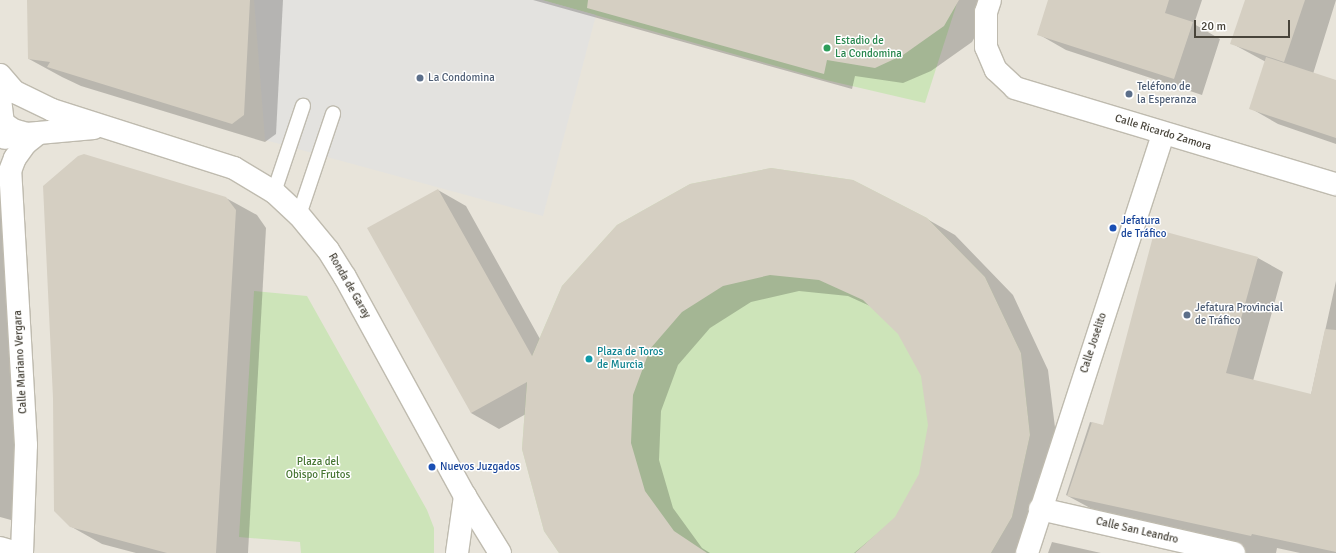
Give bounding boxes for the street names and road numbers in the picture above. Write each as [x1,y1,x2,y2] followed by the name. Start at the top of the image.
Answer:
[1113,112,1213,154] street label: Calle Ricardo Zamora
[325,251,373,321] street label: Ronda de Garay
[12,310,30,414] street label: Calle Mariano Vergara
[1078,311,1110,375] street label: Calle Joselito
[1094,515,1180,547] street label: Calle San Leandro

